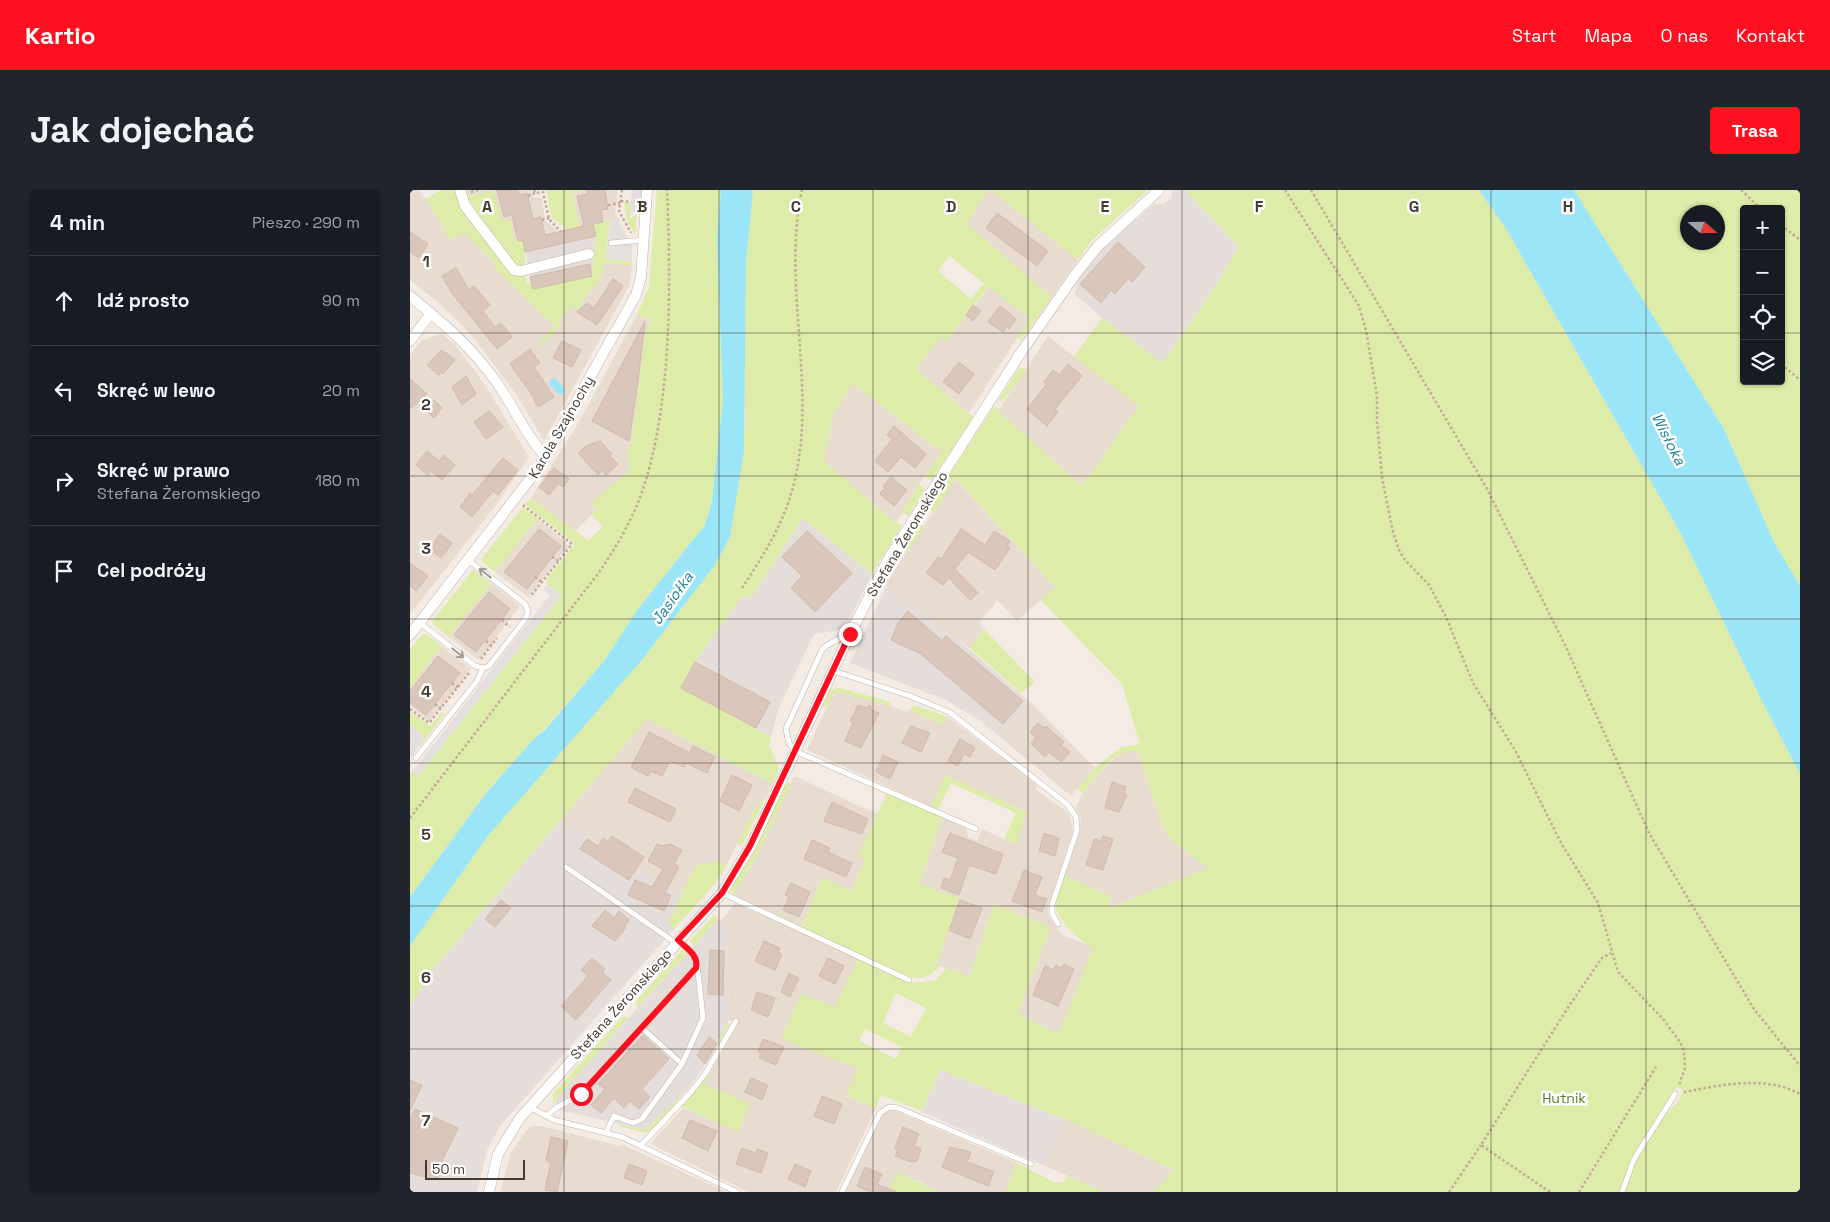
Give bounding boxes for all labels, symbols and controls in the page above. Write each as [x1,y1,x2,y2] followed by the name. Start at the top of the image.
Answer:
[25,20,95,51] text: Kartio
[1512,24,1557,47] text: Start
[1585,24,1632,47] text: Mapa
[1660,24,1708,47] text: O nas
[1736,24,1805,47] text: Kontakt
[1710,107,1800,154] button: Trasa
[30,108,255,152] text: Jak dojechać
[482,196,492,217] text: A
[637,196,647,217] text: B
[791,196,801,217] text: C
[946,196,956,217] text: D
[1101,196,1110,217] text: E
[1255,196,1264,217] text: F
[1409,196,1419,217] text: G
[1563,196,1573,217] text: H
[1680,205,1725,250] north arrow
[1740,205,1785,385] map controls
[1740,205,1785,250] button: +
[50,209,105,236] text: 4 min
[252,212,360,233] text: Pieszo · 290 m
[1740,250,1785,295] button: −
[422,251,430,272] text: 1
[50,287,78,315] icon: ahead
[97,288,189,313] text: Idź prosto
[322,290,360,311] text: 90 m
[1740,295,1785,340] button: locate
[1740,340,1785,385] button: layers
[524,373,598,481] street label: Karola Szajnochy
[50,377,78,405] icon: left
[97,378,216,403] text: Skręć w lewo
[322,380,360,401] text: 20 m
[421,394,431,415] text: 2
[1648,410,1690,469] water label: Wisłoka
[97,458,230,483] text: Skręć w prawo
[50,467,78,495] icon: right
[862,468,952,600] street label: Stefana Żeromskiego
[315,470,360,491] text: 180 m
[97,483,261,504] text: Stefana Żeromskiego
[421,538,431,559] text: 3
[50,557,78,585] icon: arrive
[97,558,206,583] text: Cel podróży
[479,567,492,578] one-way arrow
[647,568,697,628] water label: Jasiołka
[839,623,862,646] route end
[451,648,464,659] one-way arrow
[421,681,431,702] text: 4
[421,824,431,845] text: 5
[566,945,676,1063] street label: Stefana Żeromskiego
[421,967,431,988] text: 6
[570,1083,593,1106] route start
[1542,1089,1586,1107] park label: Hutnik
[422,1110,431,1131] text: 7
[425,1157,525,1180] scale bar
[432,1160,465,1178] text: 50 m

